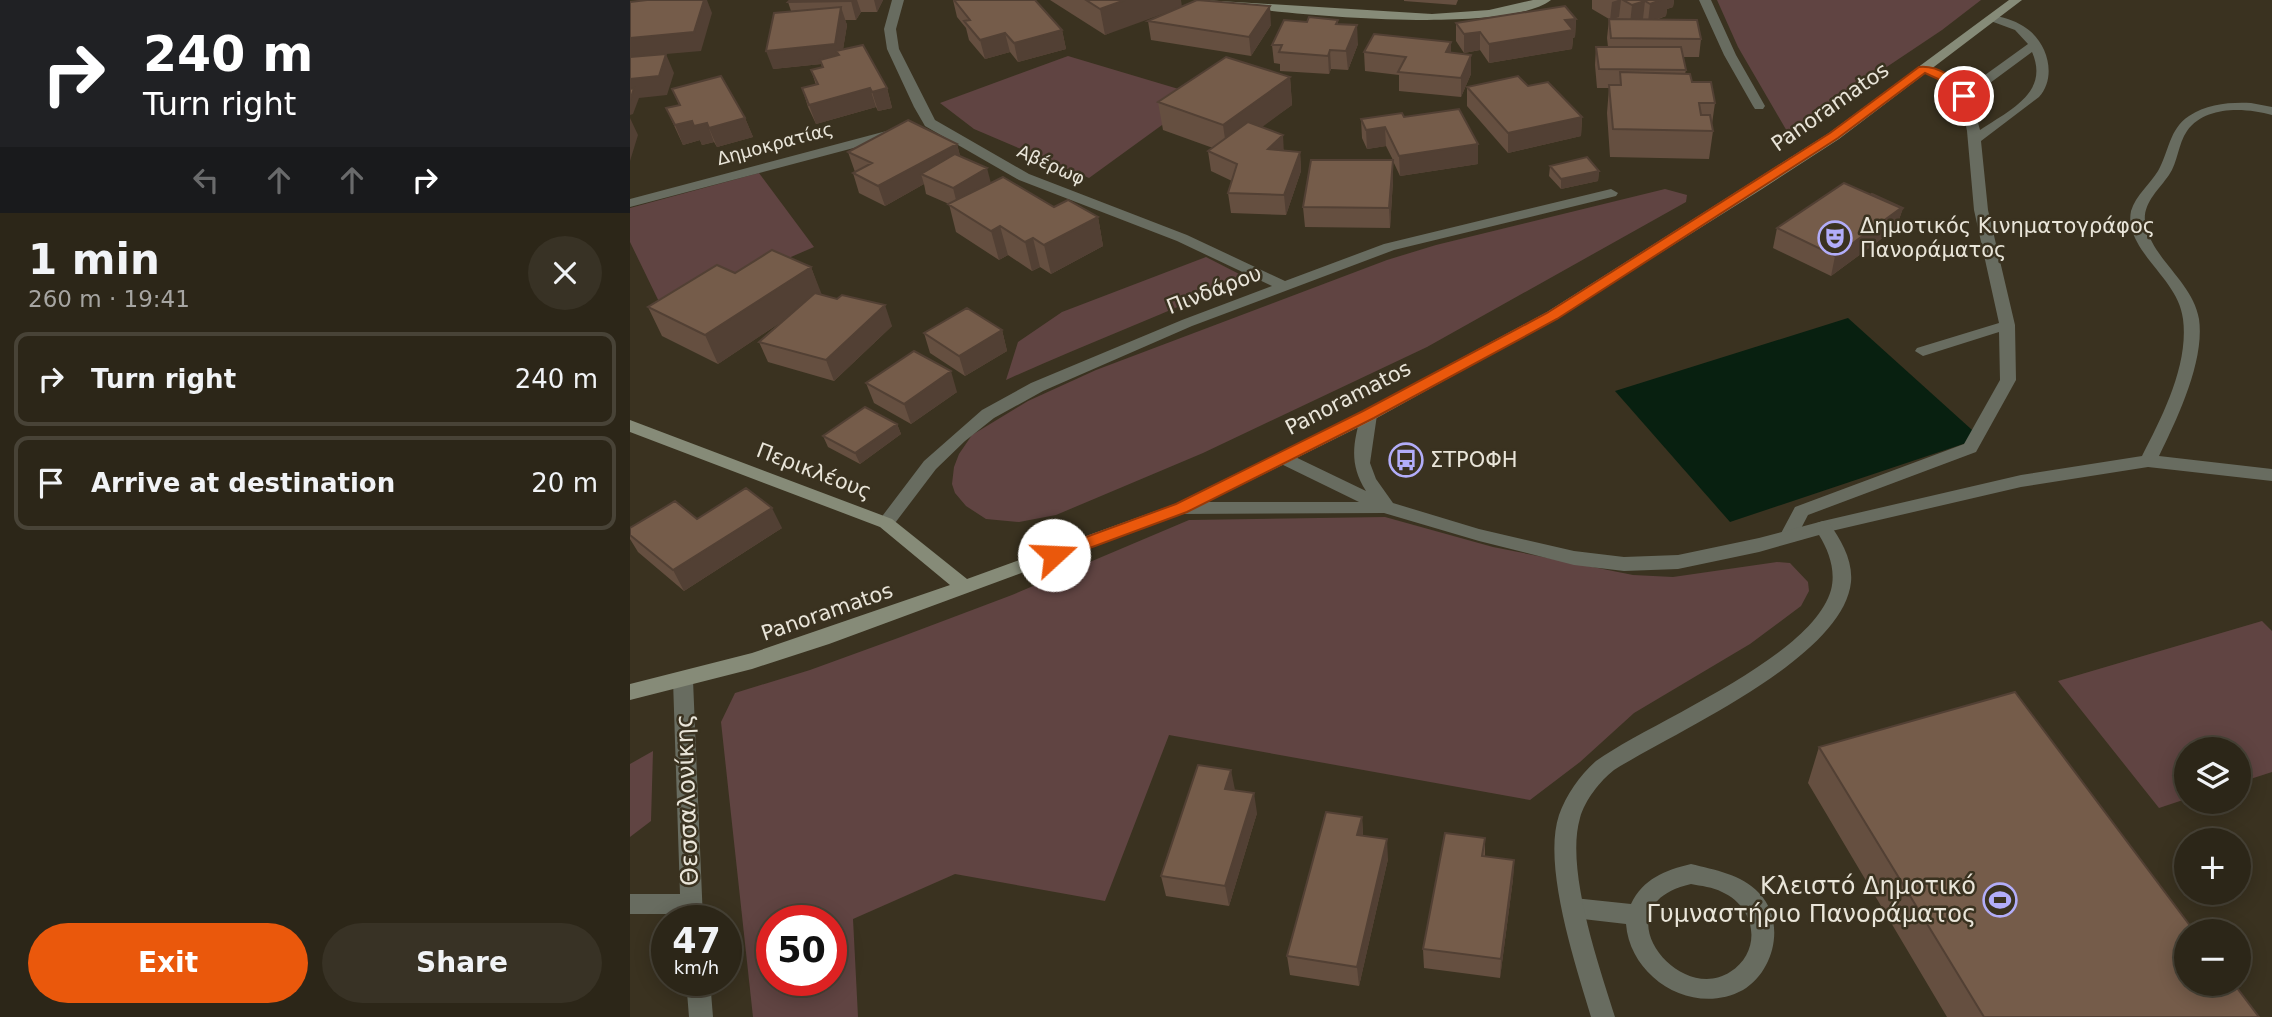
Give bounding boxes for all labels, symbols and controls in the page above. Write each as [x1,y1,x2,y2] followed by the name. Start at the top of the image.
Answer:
[143,26,313,83] text: 240 m
[28,28,119,119] icon: right
[1767,58,1893,156] street label: Panoramatos
[1934,66,1994,126] pin
[1945,77,1983,115] icon: arrive
[143,85,296,123] text: Turn right
[714,118,835,169] street label: Δημοκρατίας
[1014,140,1088,189] street label: Αβέρωφ
[187,161,225,199] icon: left
[260,161,298,199] icon: ahead
[333,161,371,199] icon: ahead
[406,161,444,199] icon: right
[1860,214,2155,262] place label: Δημοτικός Κινηματογράφος Πανοράματος
[1816,219,1854,257] theatre icon: Δημοτικός Κινηματογράφος Πανοράματος
[28,235,160,284] text: 1 min
[528,236,602,310] button: close
[1163,261,1265,319] street label: Πινδάρου
[28,286,190,312] text: 260 m · 19:41
[1281,356,1415,440] street label: Panoramatos
[32,360,70,398] icon: right
[91,364,236,394] text: Turn right
[515,364,598,394] text: 240 m
[753,438,875,504] street label: Περικλέους
[1387,441,1425,479] bus stop icon: ΣΤΡΟΦΗ
[1430,448,1518,472] place label: ΣΤΡΟΦΗ
[32,464,70,502] icon: arrive
[91,468,395,498] text: Arrive at destination
[531,468,598,498] text: 20 m
[1017,518,1091,592] position arrow
[758,578,896,646] street label: Panoramatos
[670,714,704,886] street label: Θεσσαλονίκης
[2174,737,2251,996] map controls
[2174,737,2251,814] button: layers
[2174,828,2251,905] button: +
[1646,872,1976,928] place label: Κλειστό Δημοτικό Γυμναστήριο Πανοράματος
[1981,881,2019,919] sports icon: Κλειστό Δημοτικό Γυμναστήριο Πανοράματος
[756,905,847,996] speed limit sign: 50
[2174,919,2251,996] button: −
[672,921,721,961] text: 47
[28,923,308,1003] button: Exit
[322,923,602,1003] button: Share
[674,957,719,978] text: km/h

